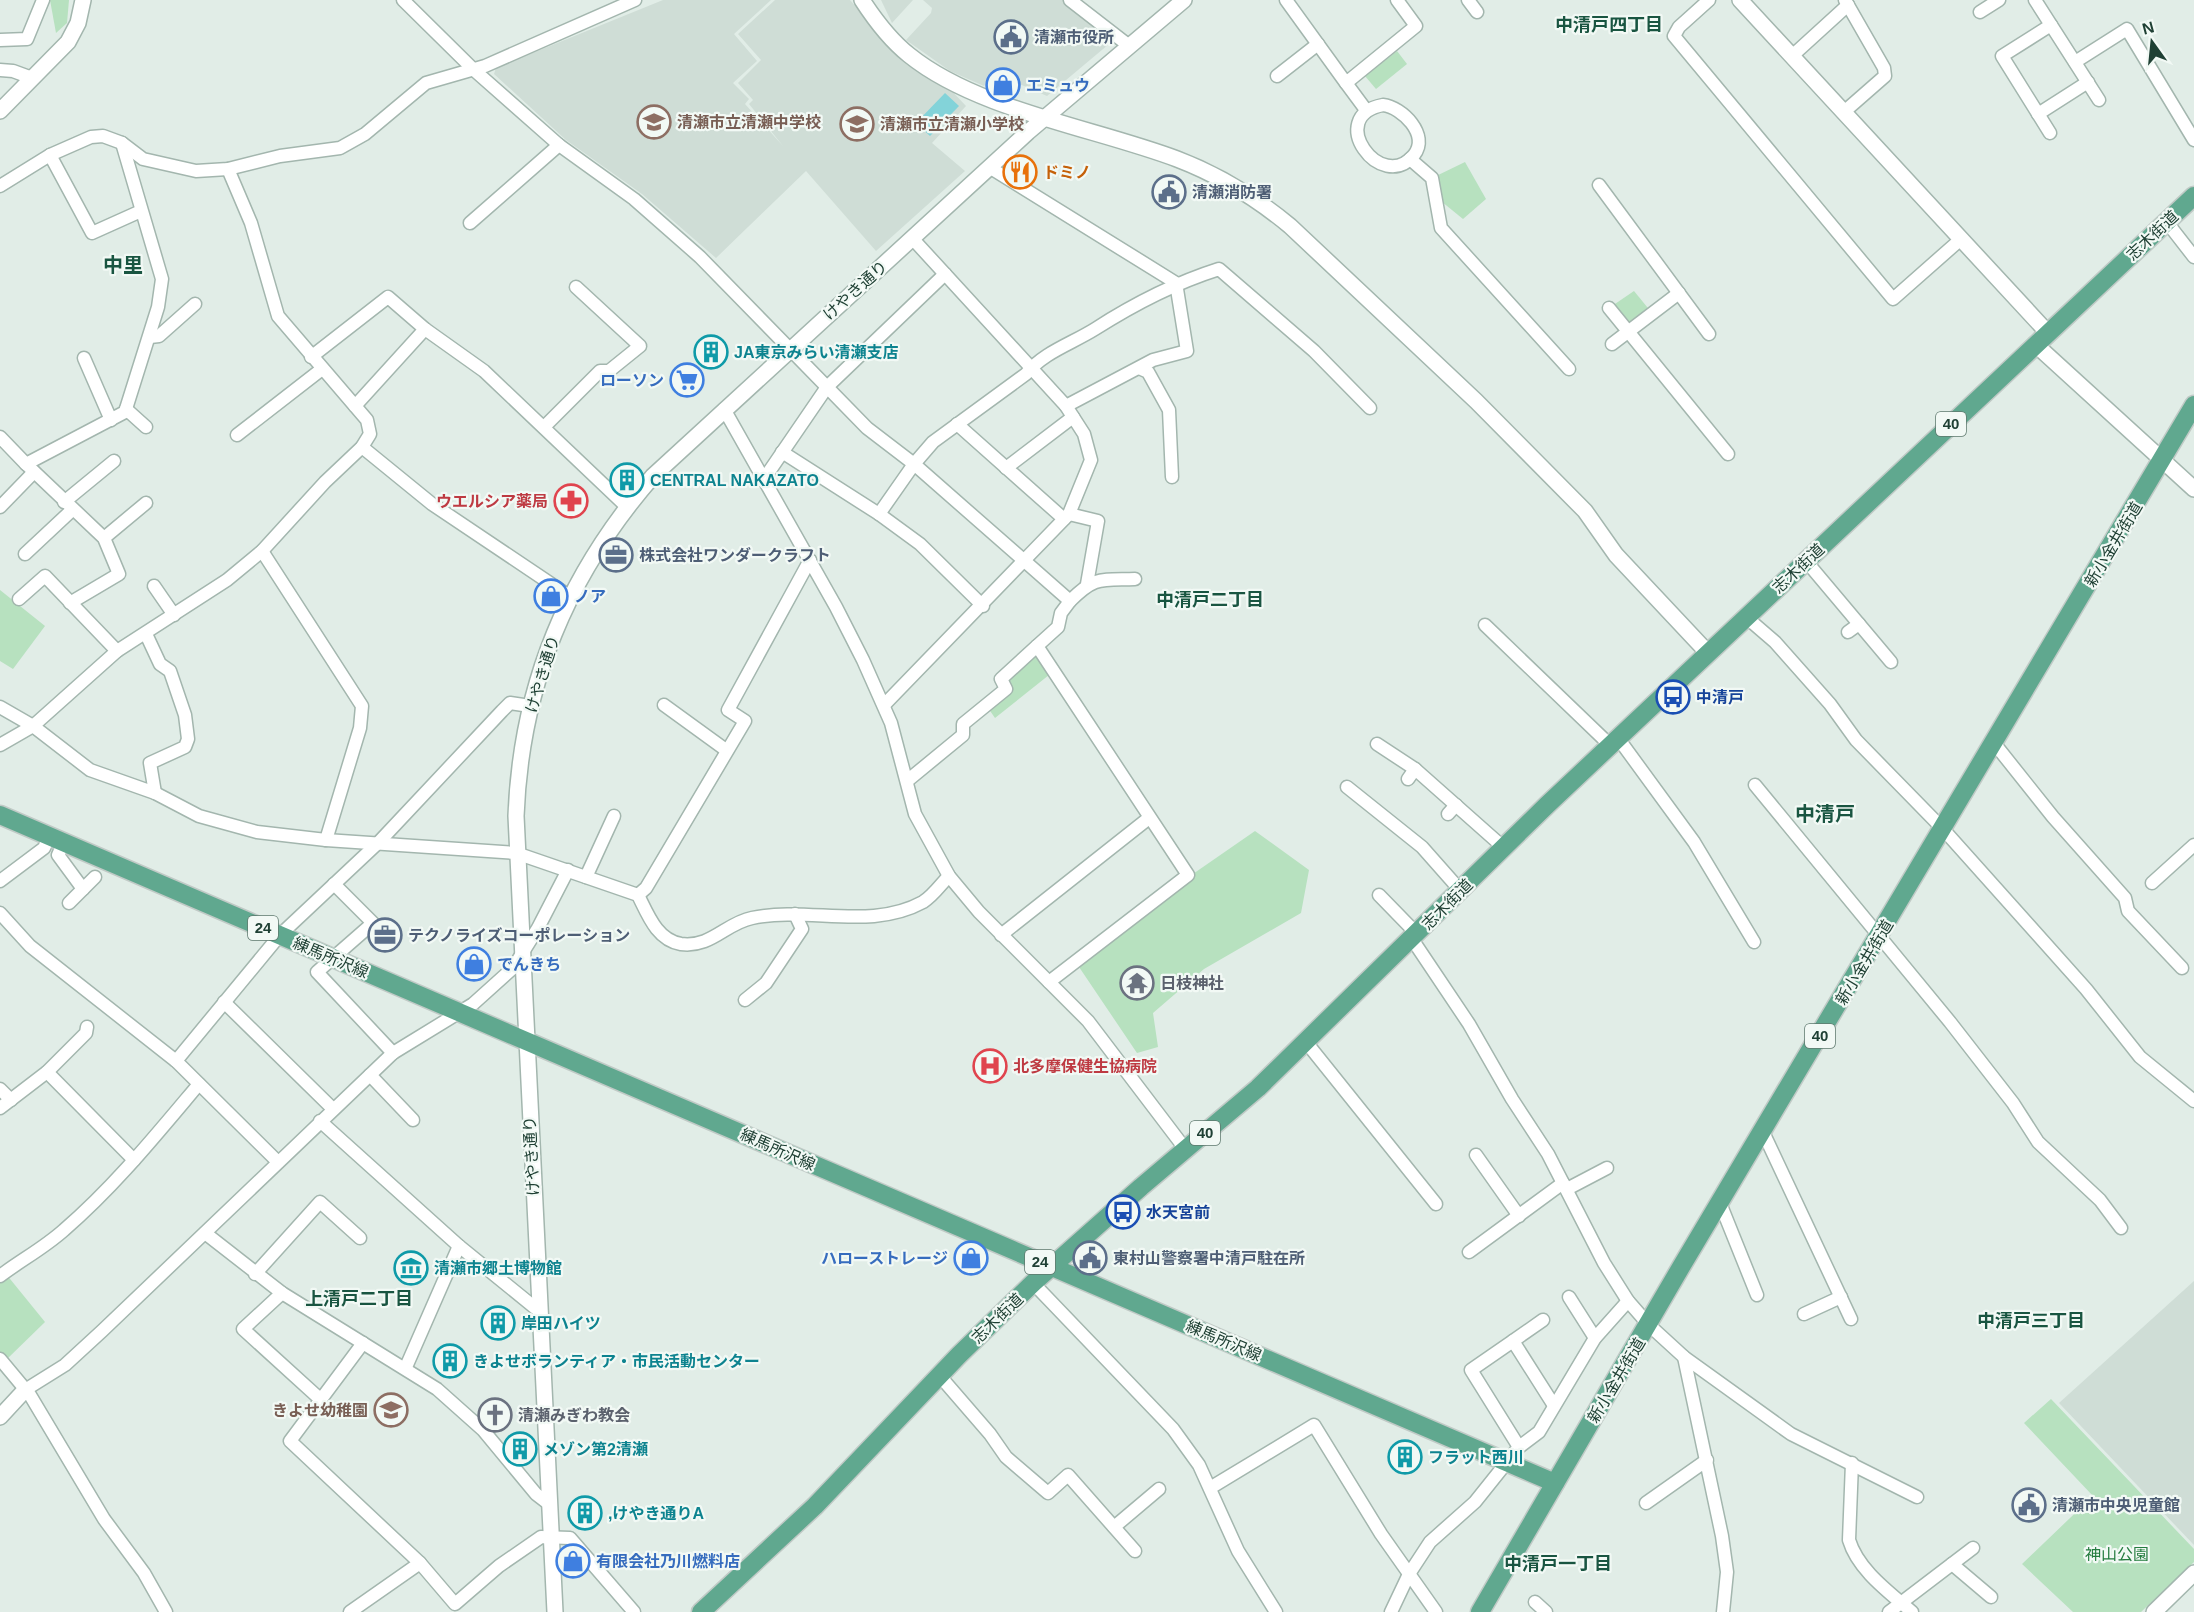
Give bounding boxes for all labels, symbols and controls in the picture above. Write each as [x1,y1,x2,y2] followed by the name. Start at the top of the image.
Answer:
[2122,12,2182,72] north arrow
[1555,15,1663,35] district label: 中清戸四丁目
[2140,18,2156,38] text: N
[993,19,1029,55] public building icon: 清瀬市役所
[1034,29,1114,46] place label: 清瀬市役所
[985,67,1021,103] shop icon: エミュウ
[1026,77,1090,94] place label: エミュウ
[636,104,672,140] school or university icon: 清瀬市立清瀬中学校
[839,106,875,142] school or university icon: 清瀬市立清瀬小学校
[677,114,821,131] place label: 清瀬市立清瀬中学校
[880,116,1024,133] place label: 清瀬市立清瀬小学校
[1002,154,1038,190] restaurant icon: ドミノ
[1043,164,1091,181] place label: ドミノ
[1151,174,1187,210] public building icon: 清瀬消防署
[1192,184,1272,201] place label: 清瀬消防署
[2123,207,2182,263] street label: 志木街道
[103,254,143,276] district label: 中里
[820,257,891,323] street label: けやき通り
[693,334,729,370] building icon: JA東京みらい清瀬支店
[734,344,898,361] place label: JA東京みらい清瀬支店
[669,362,705,398] supermarket icon: ローソン
[600,372,664,389] place label: ローソン
[1936,412,1966,436] road number: 40
[609,462,645,498] building icon: CENTRAL NAKAZATO
[650,472,819,489] place label: CENTRAL NAKAZATO
[553,483,589,519] pharmacy icon: ウエルシア薬局
[436,493,548,510] place label: ウエルシア薬局
[2081,499,2145,590] street label: 新小金井街道
[598,537,634,573] office icon: 株式会社ワンダークラフト
[1769,540,1828,596] street label: 志木街道
[639,546,831,564] place label: 株式会社ワンダークラフト
[533,578,569,614] shop icon: ノア
[574,588,606,605] place label: ノア
[1156,590,1264,610] district label: 中清戸二丁目
[523,633,562,715] street label: けやき通り
[1655,679,1691,715] bus stop icon: 中清戸
[1696,689,1744,706] place label: 中清戸
[1795,803,1855,825] district label: 中清戸
[1419,876,1476,933] street label: 志木街道
[248,916,278,940] road number: 24
[367,917,403,953] office icon: テクノライズコーポレーション
[1832,917,1896,1008] street label: 新小金井街道
[408,927,630,944] place label: テクノライズコーポレーション
[291,934,371,981] street label: 練馬所沢線
[456,946,492,982] shop icon: でんきち
[497,956,561,973] place label: でんきち
[1119,965,1155,1001] temple icon: 日枝神社
[1160,974,1224,992] place label: 日枝神社
[1805,1024,1835,1048] road number: 40
[972,1048,1008,1084] hospital icon: 北多摩保健生協病院
[1013,1058,1157,1075] place label: 北多摩保健生協病院
[521,1116,542,1196] street label: けやき通り
[1190,1121,1220,1145] road number: 40
[738,1125,818,1173] street label: 練馬所沢線
[1105,1194,1141,1230] bus stop icon: 水天宮前
[1146,1204,1210,1221] place label: 水天宮前
[953,1240,989,1276] shop icon: ハローストレージ
[1072,1240,1108,1276] public building icon: 東村山警察署中清戸駐在所
[1113,1249,1305,1267] place label: 東村山警察署中清戸駐在所
[393,1250,429,1286] museum icon: 清瀬市郷土博物館
[821,1250,948,1267] place label: ハローストレージ
[1025,1250,1055,1274] road number: 24
[434,1259,562,1277] place label: 清瀬市郷土博物館
[305,1289,413,1309] district label: 上清戸二丁目
[968,1290,1026,1347] street label: 志木街道
[480,1305,516,1341] building icon: 岸田ハイツ
[1977,1311,2085,1331] district label: 中清戸三丁目
[521,1315,601,1332] place label: 岸田ハイツ
[1184,1317,1264,1364] street label: 練馬所沢線
[1584,1335,1648,1426] street label: 新小金井街道
[432,1343,468,1379] building icon: きよせボランティア・市民活動センター
[473,1353,760,1370] place label: きよせボランティア・市民活動センター
[373,1392,409,1428] school or university icon: きよせ幼稚園
[477,1397,513,1433] church icon: 清瀬みぎわ教会
[272,1402,368,1419] place label: きよせ幼稚園
[518,1407,630,1424] place label: 清瀬みぎわ教会
[502,1431,538,1467] building icon: メゾン第2清瀬
[1387,1439,1423,1475] building icon: フラット西川
[543,1441,648,1458] place label: メゾン第2清瀬
[1428,1449,1524,1466] place label: フラット西川
[2011,1487,2047,1523] public building icon: 清瀬市中央児童館
[567,1495,603,1531] building icon: ,けやき通りA
[2052,1497,2180,1514] place label: 清瀬市中央児童館
[608,1505,704,1522] place label: ,けやき通りA
[555,1543,591,1579] shop icon: 有限会社乃川燃料店
[2085,1546,2149,1563] park label: 神山公園
[596,1552,740,1570] place label: 有限会社乃川燃料店
[1504,1554,1612,1574] district label: 中清戸一丁目

